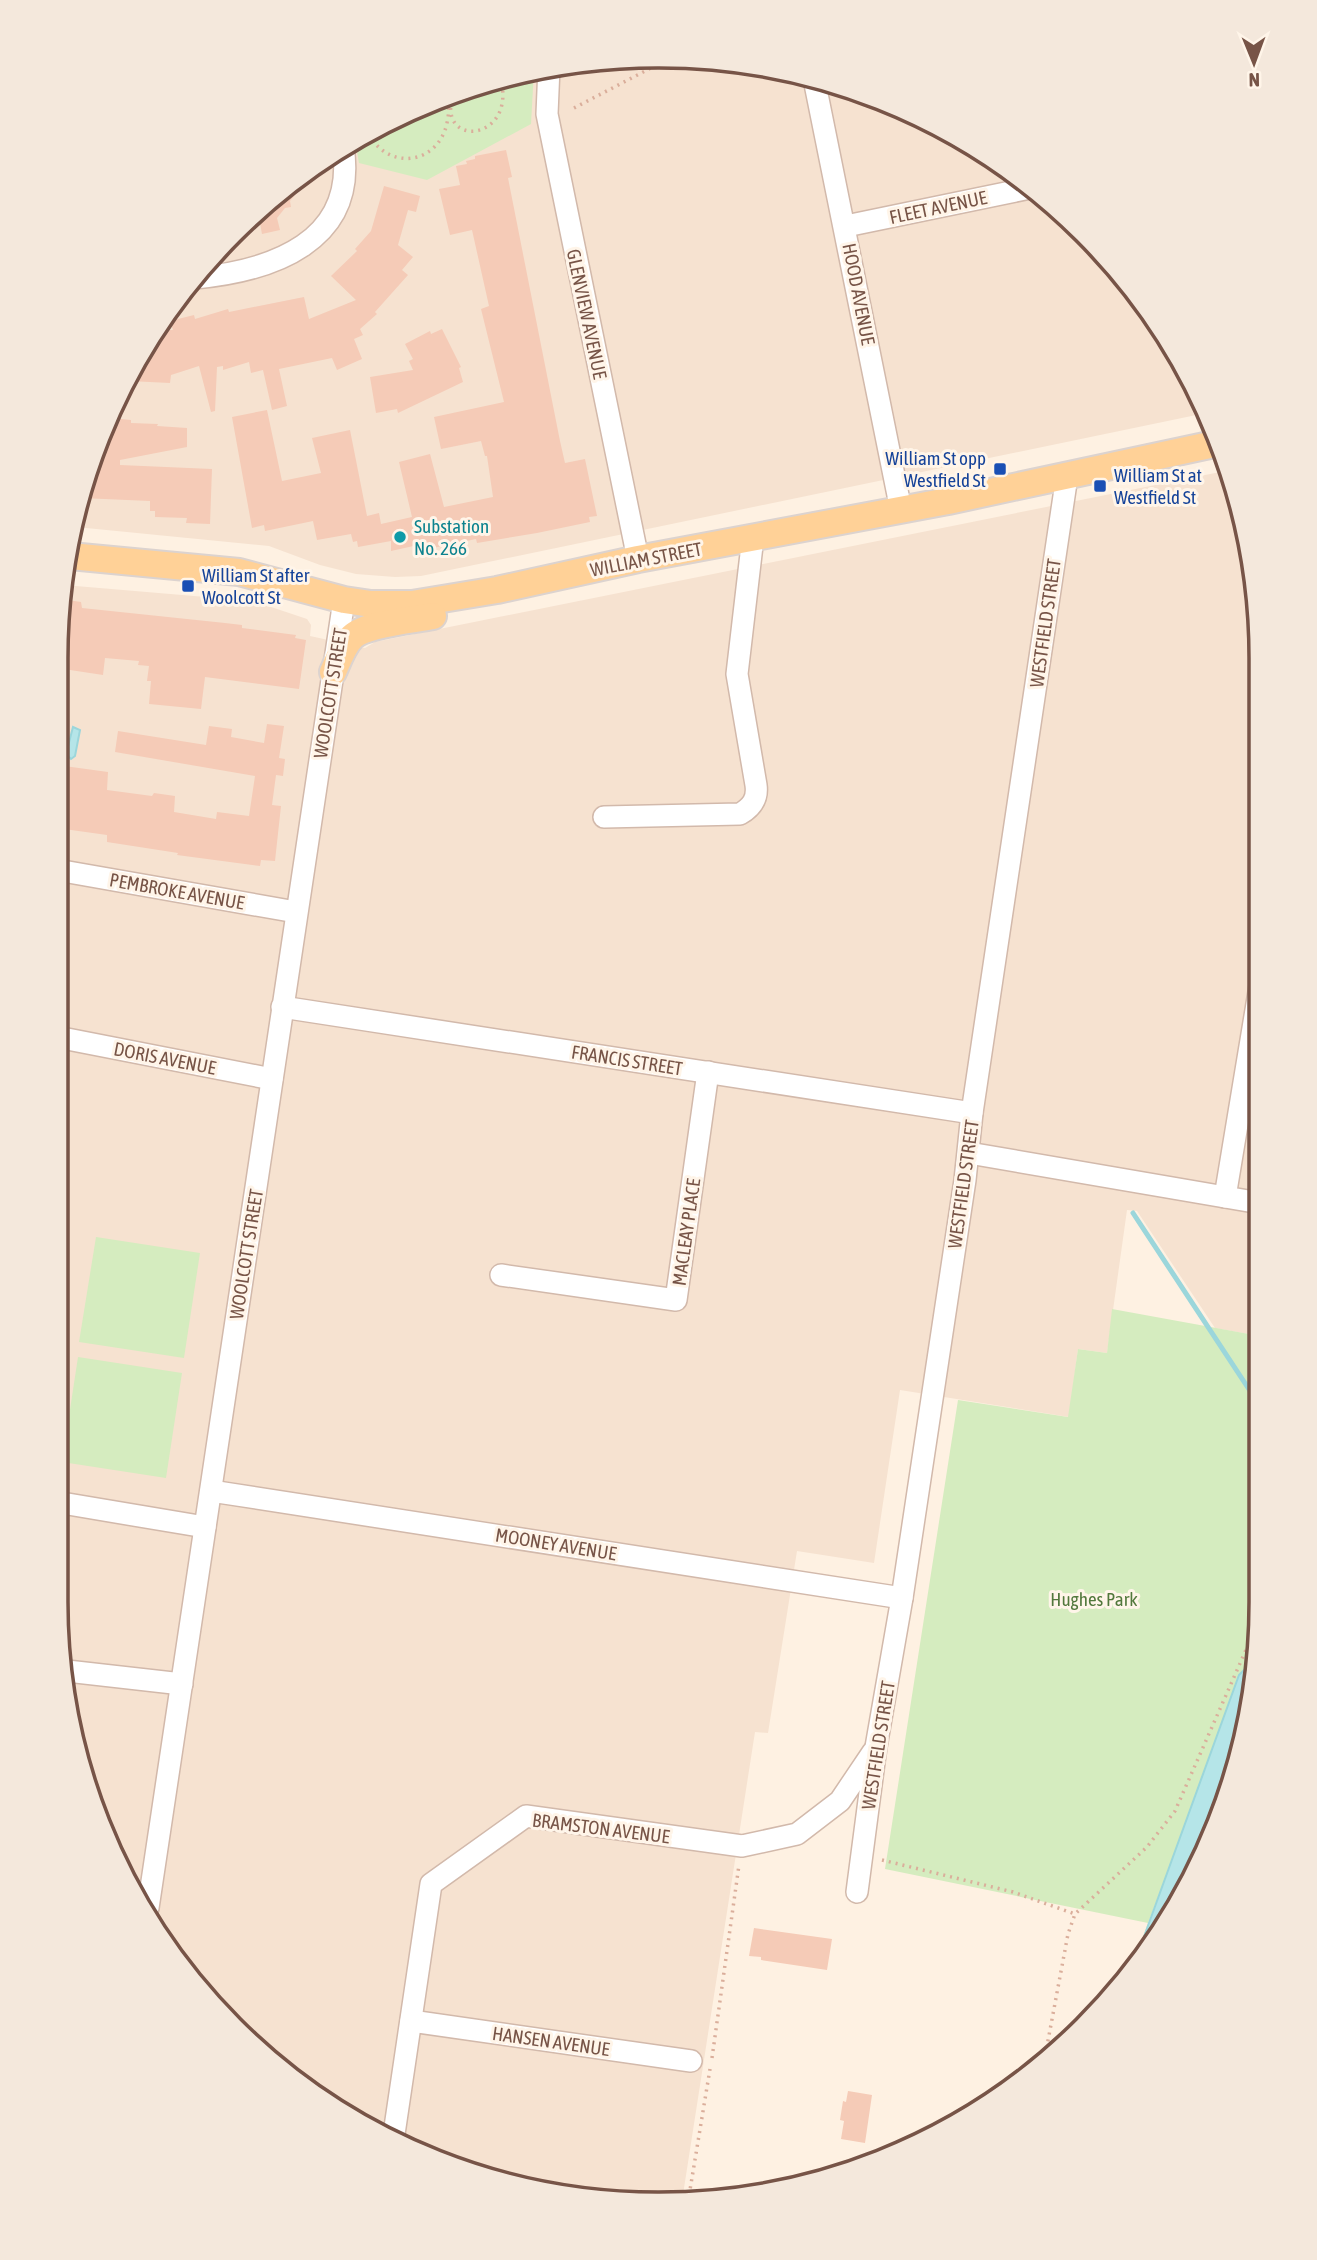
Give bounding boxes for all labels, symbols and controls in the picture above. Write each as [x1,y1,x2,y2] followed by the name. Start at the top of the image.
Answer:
[1219,28,1289,98] north arrow
[1248,69,1260,91] text: N
[887,186,989,228] street label: FLEET AVENUE
[838,241,880,347] street label: HOOD AVENUE
[562,247,612,381] street label: GLENVIEW AVENUE
[885,447,986,491] place label: William St opp Westfield St
[992,461,1008,477] marker: William St opp Westfield St
[1114,464,1202,508] place label: William St at Westfield St
[1092,478,1108,494] marker: William St at Westfield St
[414,515,489,559] place label: Substation No. 266
[392,529,408,545] marker: Substation No. 266
[588,537,704,581] street label: WILLIAM STREET
[1025,557,1065,689] street label: WESTFIELD STREET
[202,564,310,608] place label: William St after Woolcott St
[180,578,196,594] marker: William St after Woolcott St
[309,626,351,760] street label: WOOLCOTT STREET
[108,868,246,914] street label: PEMBROKE AVENUE
[112,1037,218,1079] street label: DORIS AVENUE
[570,1040,685,1080] street label: FRANCIS STREET
[943,1118,983,1250] street label: WESTFIELD STREET
[668,1177,704,1287] street label: MACLEAY PLACE
[225,1187,267,1321] street label: WOOLCOTT STREET
[494,1524,618,1564] street label: MOONEY AVENUE
[1050,1588,1138,1610] park label: Hughes Park
[857,1679,899,1811] street label: WESTFIELD STREET
[531,1809,671,1847] street label: BRAMSTON AVENUE
[491,2022,611,2060] street label: HANSEN AVENUE

